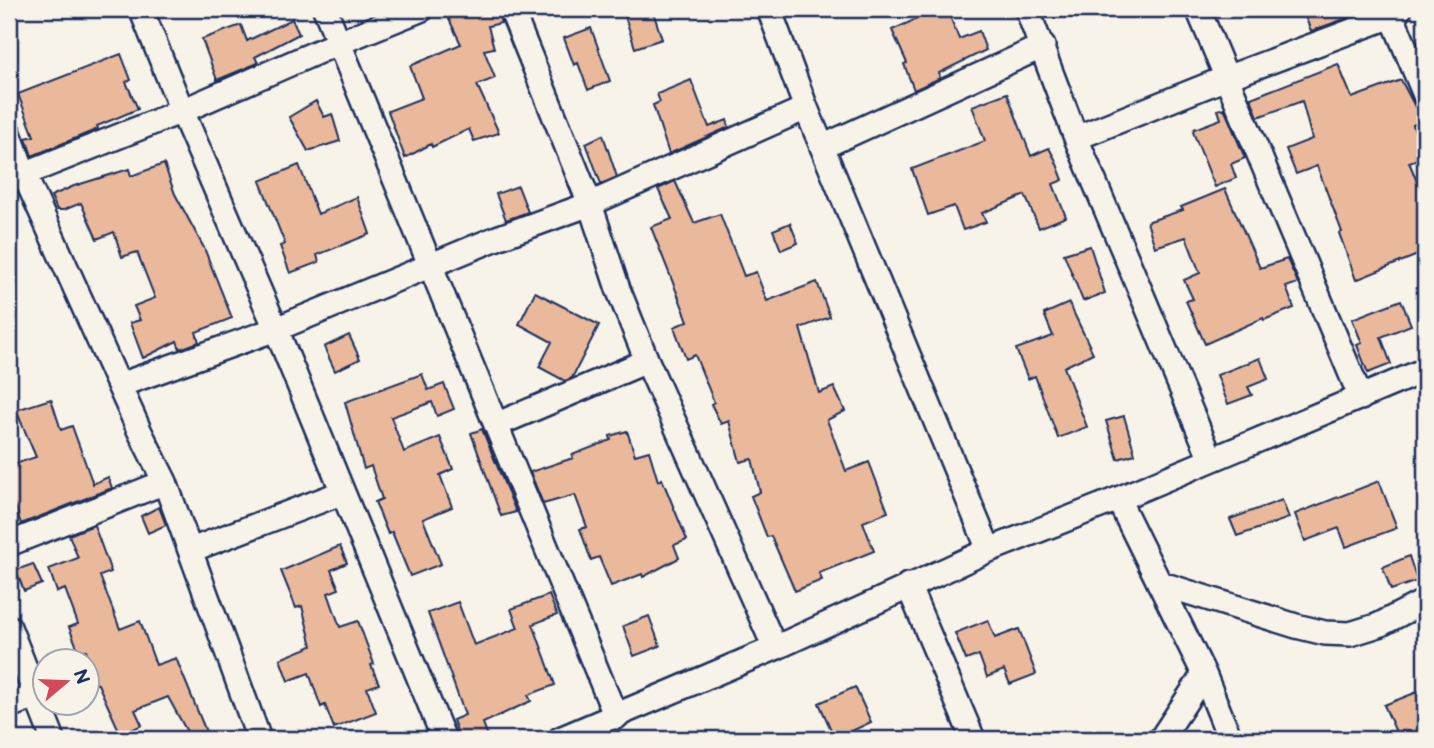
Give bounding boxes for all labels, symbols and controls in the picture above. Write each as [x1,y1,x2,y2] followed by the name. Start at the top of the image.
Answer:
[32,646,102,716] north arrow
[67,666,94,687] text: N

